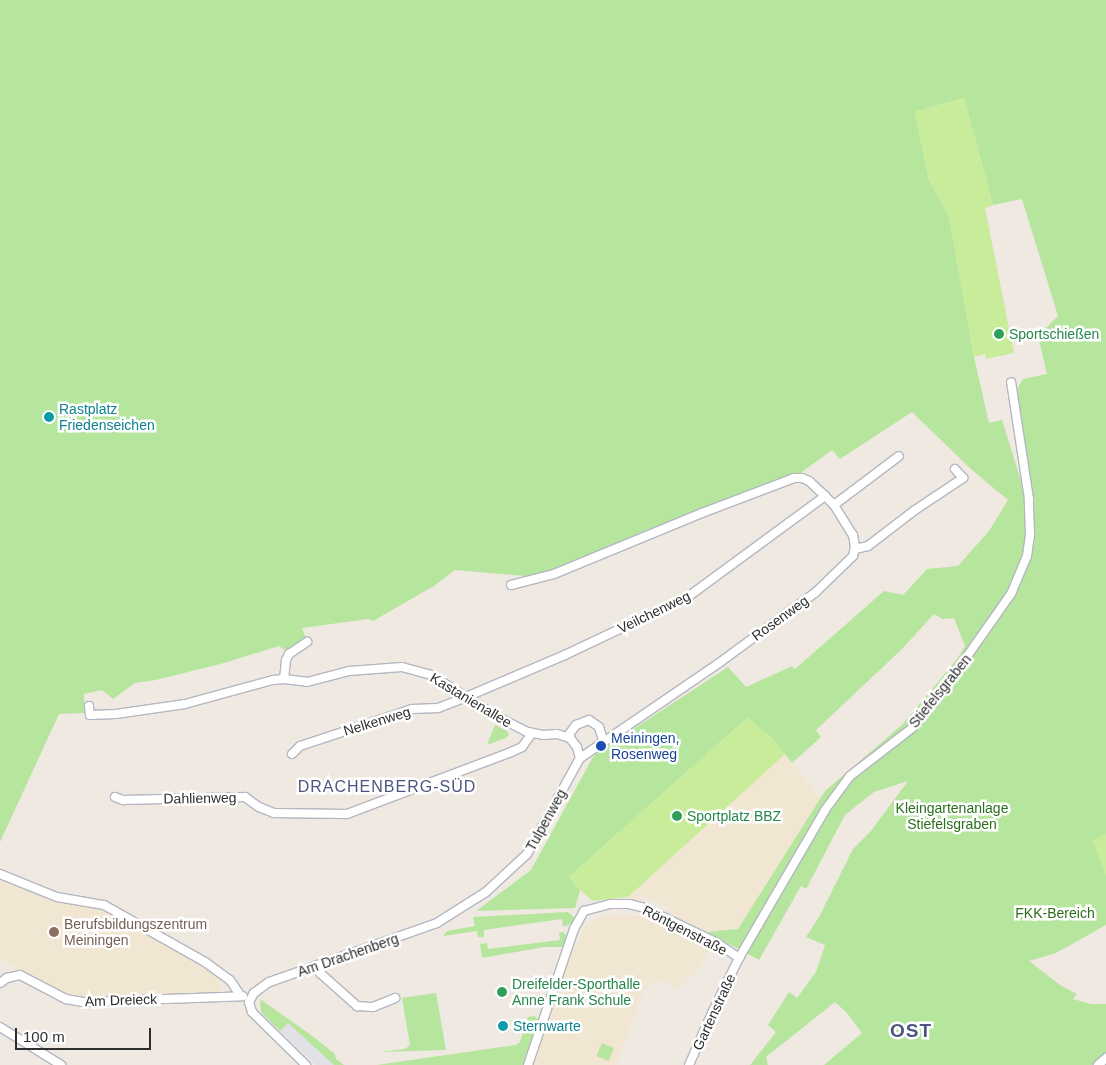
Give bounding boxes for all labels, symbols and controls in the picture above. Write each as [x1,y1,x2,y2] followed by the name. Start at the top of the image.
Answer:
[1009,326,1099,342] place label: Sportschießen
[993,328,1005,340] marker: Sportschießen
[59,401,155,434] place label: Rastplatz Friedenseichen
[43,411,55,423] marker: Rastplatz Friedenseichen
[615,587,693,637] street label: Veilchenweg
[748,592,812,644] street label: Rosenweg
[905,651,975,731] street label: Stiefelsgraben
[427,669,515,731] street label: Kastanienallee
[341,703,413,739] street label: Nelkenweg
[611,730,679,762] place label: Meiningen, Rosenweg
[595,740,607,752] marker: Meiningen, Rosenweg
[296,777,478,797] district label: DRACHENBERG-SÜD
[522,786,570,854] street label: Tulpenweg
[163,789,237,807] street label: Dahlienweg
[896,800,1008,832] park label: Kleingartenanlage Stiefelsgraben
[687,808,781,824] place label: Sportplatz BBZ
[671,810,683,822] marker: Sportplatz BBZ
[640,901,730,959] street label: Röntgenstraße
[1015,905,1095,921] park label: FKK-Bereich
[64,916,207,949] place label: Berufsbildungszentrum Meiningen
[48,926,60,938] marker: Berufsbildungszentrum Meiningen
[295,930,401,980] street label: Am Drachenberg
[689,971,739,1053] street label: Gartenstraße
[512,976,640,1009] place label: Dreifelder-Sporthalle Anne Frank Schule
[496,986,508,998] marker: Dreifelder-Sporthalle Anne Frank Schule
[85,990,157,1010] street label: Am Dreieck
[18,1018,154,1050] scale bar
[513,1018,581,1034] place label: Sternwarte
[497,1020,509,1032] marker: Sternwarte
[890,1020,932,1042] district label: OST
[23,1028,65,1045] text: 100 m

